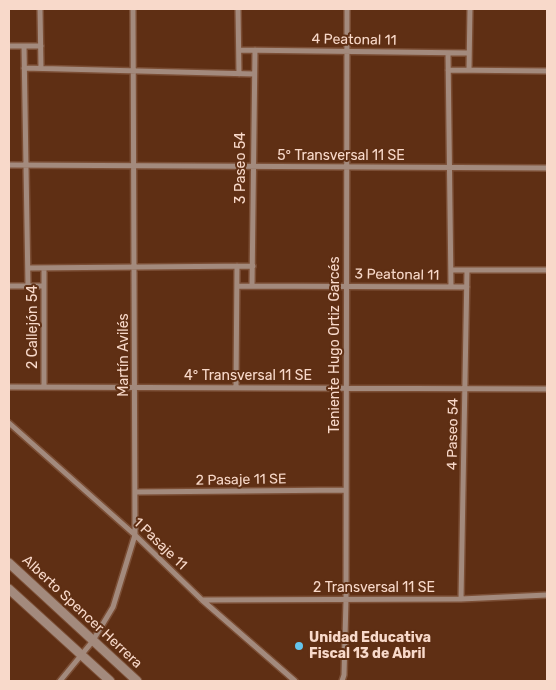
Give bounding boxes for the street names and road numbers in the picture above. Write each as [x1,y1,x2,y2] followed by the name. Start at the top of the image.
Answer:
[311,31,397,49] street label: 4 Peatonal 11
[233,132,249,204] street label: 3 Paseo 54
[277,148,405,164] street label: 5° Transversal 11 SE
[327,256,343,434] street label: Teniente Hugo Ortiz Garcés
[354,266,440,284] street label: 3 Peatonal 11
[25,285,41,369] street label: 2 Callejón 54
[116,313,132,397] street label: Martín Avilés
[184,368,312,384] street label: 4° Transversal 11 SE
[444,398,462,470] street label: 4 Paseo 54
[196,471,286,489] street label: 2 Pasaje 11 SE
[130,514,190,574] street label: 1 Pasaje 11
[18,552,146,672] street label: Alberto Spencer Herrera
[313,580,435,596] street label: 2 Transversal 11 SE

